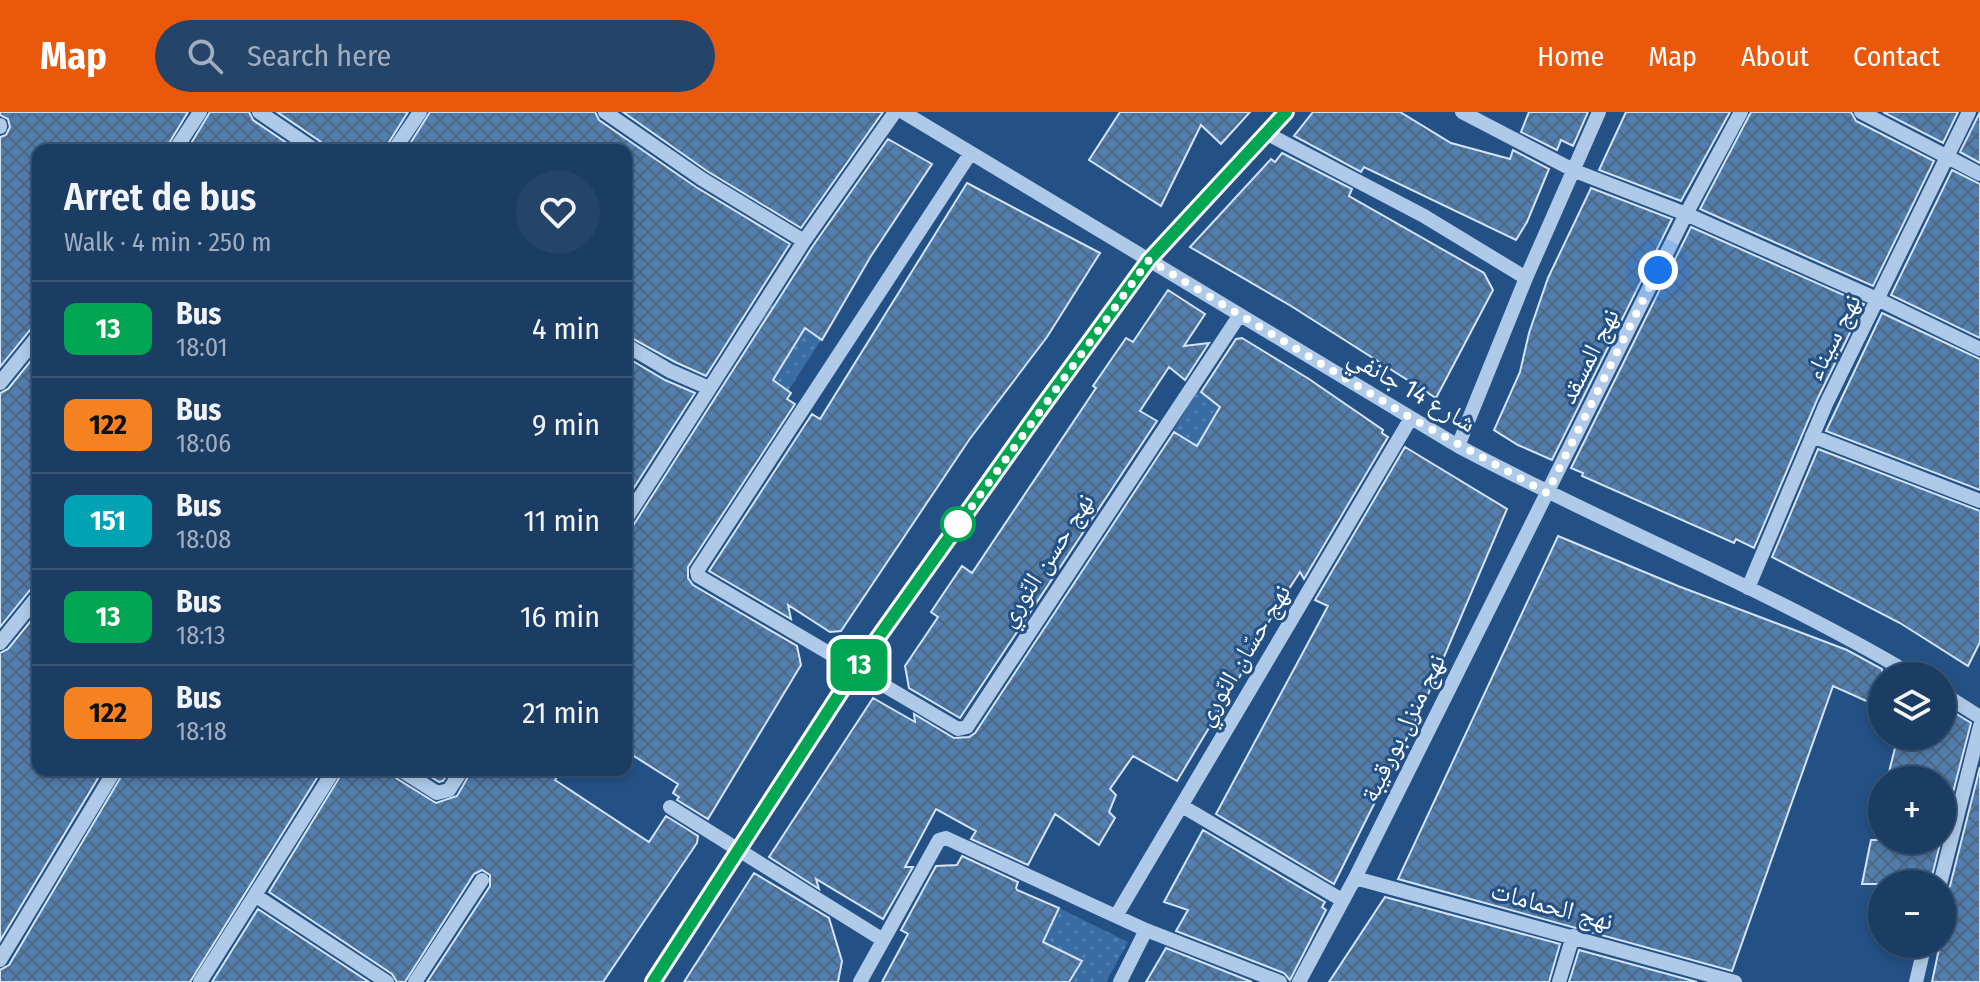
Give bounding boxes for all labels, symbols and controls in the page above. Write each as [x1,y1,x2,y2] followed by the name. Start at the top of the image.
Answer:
[155,20,715,92] search box
[40,33,107,79] text: Map
[183,34,227,78] icon: search
[247,38,391,74] text: Search here
[1537,40,1604,73] text: Home
[1648,40,1697,73] text: Map
[1741,40,1809,73] text: About
[1853,40,1940,73] text: Contact
[516,170,600,254] button: heart
[64,174,256,220] text: Arret de bus
[64,227,272,258] text: Walk · 4 min · 250 m
[1638,250,1678,290] your location
[1798,289,1869,386] street label: نهج سيناء
[176,296,221,332] text: Bus
[1552,303,1627,409] street label: نهج المسقد
[532,311,600,347] text: 4 min
[95,312,121,345] text: 13
[176,332,228,363] text: 18:01
[1340,341,1481,443] street label: شارع 14 جانفي
[176,392,221,428] text: Bus
[532,407,600,443] text: 9 min
[89,408,127,441] text: 122
[176,428,231,459] text: 18:06
[991,487,1105,635] street label: نهج حسن النّوري
[176,488,221,524] text: Bus
[524,503,600,539] text: 11 min
[90,504,126,537] text: 151
[941,507,975,541] unlabelled marker
[176,524,231,555] text: 18:08
[1189,579,1301,734] street label: نهج حسّان النّوري
[176,584,221,620] text: Bus
[520,599,600,635] text: 16 min
[95,600,121,633] text: 13
[176,620,225,651] text: 18:13
[823,639,895,691] line badge: 13
[846,648,872,681] text: 13
[1354,649,1453,808] street label: نهج منزل بورقيبة
[1868,662,1956,958] map controls
[1868,662,1956,750] button: layers
[176,680,221,716] text: Bus
[522,695,600,731] text: 21 min
[89,696,127,729] text: 122
[176,716,227,747] text: 18:18
[1868,766,1956,854] button: +
[1868,870,1956,958] button: −
[1487,875,1617,938] street label: نهج الحمامات

